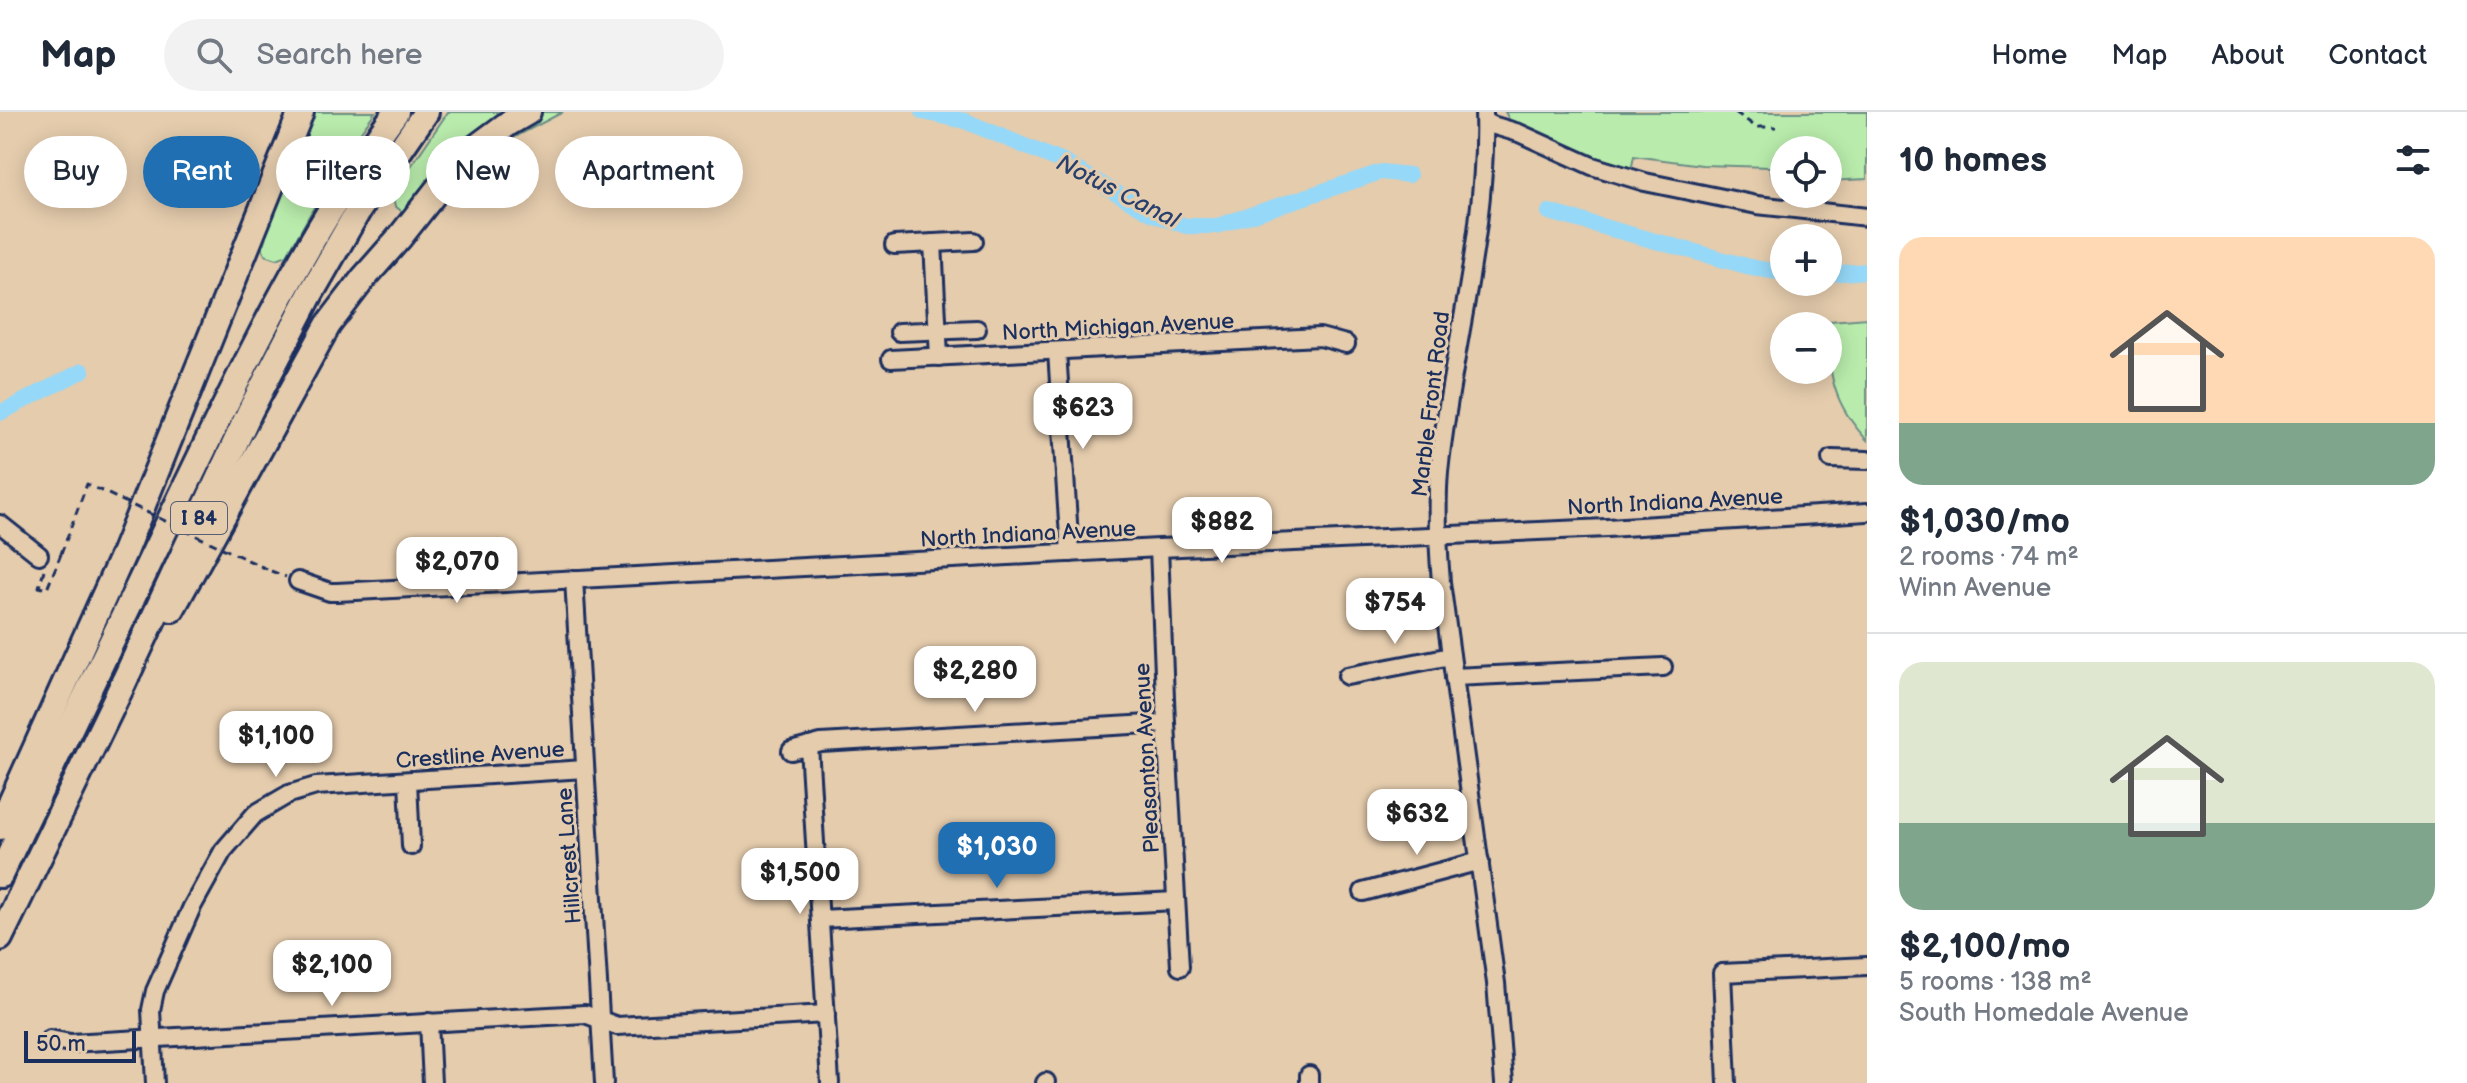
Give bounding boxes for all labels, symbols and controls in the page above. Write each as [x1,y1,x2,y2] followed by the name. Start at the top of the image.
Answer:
[164,19,724,91] search box
[40,33,116,78] text: Map
[192,33,236,77] icon: search
[256,37,423,73] text: Search here
[1991,39,2067,72] text: Home
[2111,39,2168,72] text: Map
[2212,39,2284,72] text: About
[2328,39,2427,72] text: Contact
[24,136,127,208] chip: Buy
[143,136,260,208] chip: Rent
[276,136,410,208] chip: Filters
[426,136,539,208] chip: New
[555,136,743,208] chip: Apartment
[1770,136,1842,384] map controls
[1770,136,1842,208] button: locate
[2391,138,2435,182] icon: filters
[1899,140,2047,181] text: 10 homes
[1051,148,1185,235] water label: Notus Canal
[1770,224,1842,296] button: +
[2095,289,2239,433] icon: home
[1001,308,1235,347] street label: North Michigan Avenue
[1407,310,1456,499] street label: Marble Front Road
[1770,312,1842,384] button: −
[1036,383,1130,451] pin: $623
[1052,393,1115,424] text: $623
[1566,483,1784,522] street label: North Indiana Avenue
[1175,497,1269,565] pin: $882
[1899,501,2070,542] text: $1,030/mo
[171,502,227,534] road number: I 84
[1190,507,1254,538] text: $882
[919,515,1137,554] street label: North Indiana Avenue
[392,537,522,605] pin: $2,070
[1899,542,2079,573] text: 2 rooms · 74 m²
[414,547,500,578] text: $2,070
[1899,573,2051,604] text: Winn Avenue
[1348,578,1442,646] pin: $754
[1364,588,1426,619] text: $754
[910,646,1040,714] pin: $2,280
[932,656,1018,687] text: $2,280
[1129,662,1166,854] street label: Pleasanton Avenue
[211,711,341,779] pin: $1,100
[2095,714,2239,858] icon: home
[237,721,315,752] text: $1,100
[395,736,565,775] street label: Crestline Avenue
[551,787,588,925] street label: Hillcrest Lane
[1370,789,1464,857] pin: $632
[1385,799,1449,830] text: $632
[932,822,1062,890] pin: $1,030
[956,832,1038,863] text: $1,030
[735,848,865,916] pin: $1,500
[759,858,841,889] text: $1,500
[1899,926,2070,967] text: $2,100/mo
[267,940,397,1008] pin: $2,100
[291,950,373,981] text: $2,100
[1899,967,2092,998] text: 5 rooms · 138 m²
[1899,998,2189,1029] text: South Homedale Avenue
[24,1027,136,1063] scale bar
[36,1031,86,1058] text: 50 m

